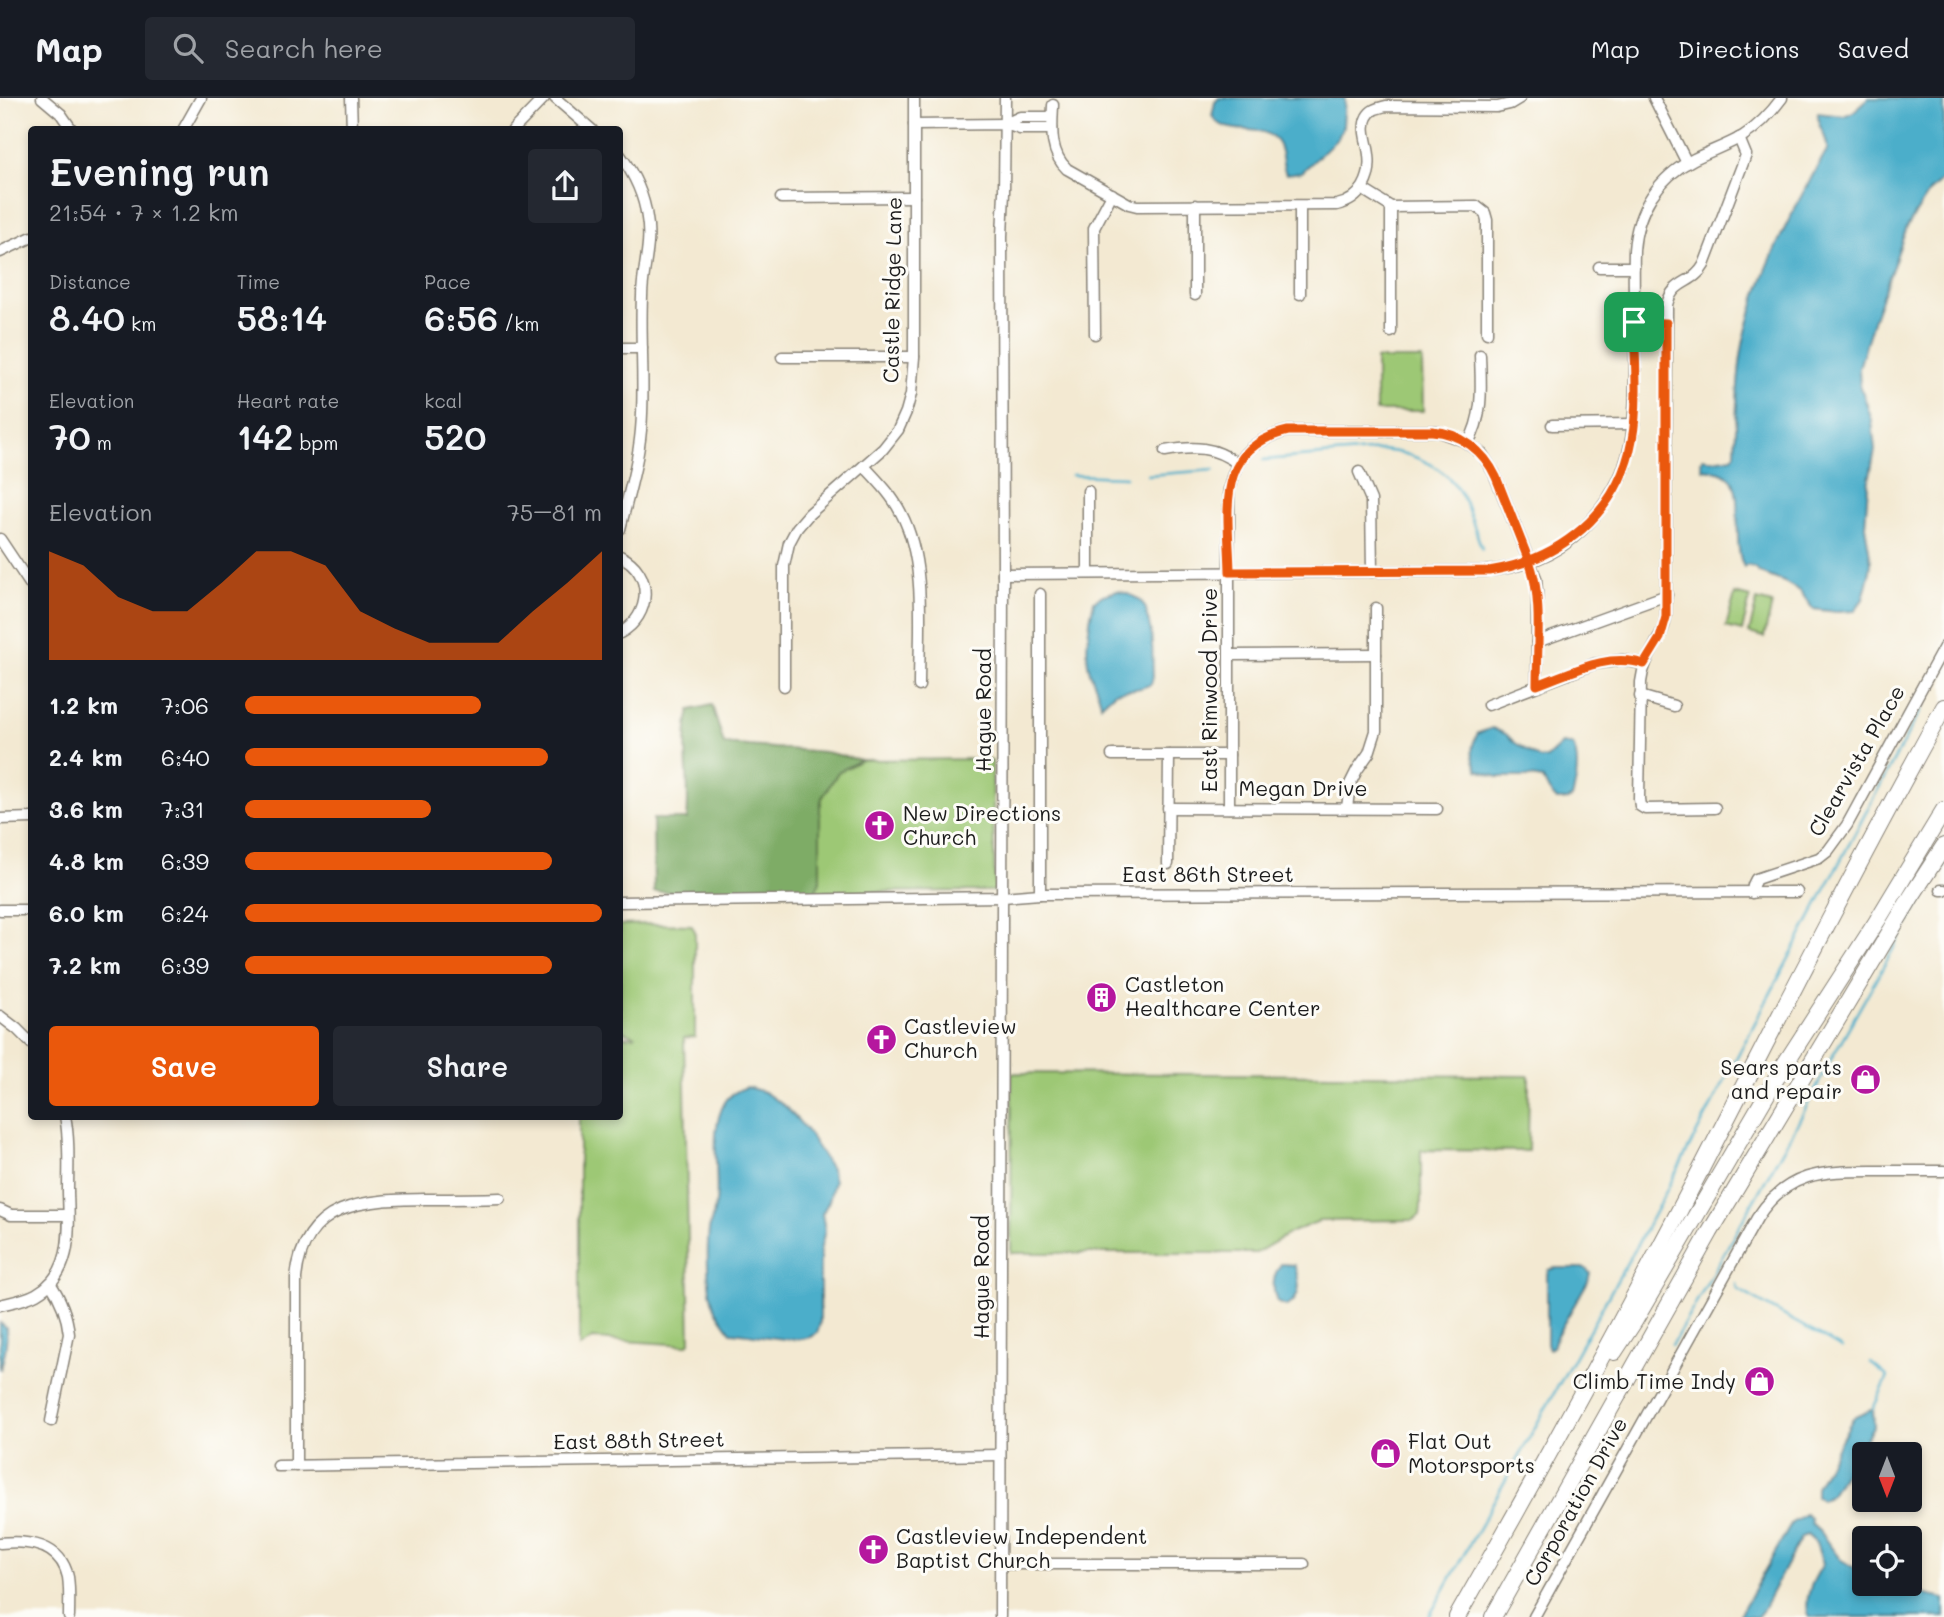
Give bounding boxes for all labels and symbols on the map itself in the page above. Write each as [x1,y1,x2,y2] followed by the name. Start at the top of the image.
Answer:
[876,197,907,383] street label: Castle Ridge Lane
[1604,292,1664,352] pin
[1195,588,1222,792] street label: East Rimwood Drive
[969,648,996,772] street label: Hague Road
[1801,680,1910,841] street label: Clearvista Place
[1239,774,1367,801] street label: Megan Drive
[903,799,1061,850] place label: New Directions Church
[863,809,897,843] church icon: New Directions Church
[1122,860,1294,887] street label: East 86th Street
[1125,970,1321,1021] place label: Castleton Healthcare Center
[1085,980,1119,1014] building icon: Castleton Healthcare Center
[904,1012,1017,1063] place label: Castleview Church
[864,1022,898,1056] church icon: Castleview Church
[1721,1053,1842,1104] place label: Sears parts and repair
[1848,1063,1882,1097] shop icon: Sears parts and repair
[967,1215,994,1339] street label: Hague Road
[1742,1365,1776,1399] shop icon: Climb Time Indy
[1573,1367,1736,1394] place label: Climb Time Indy
[1517,1412,1632,1590] street label: Corporation Drive
[553,1425,725,1454] street label: East 88th Street
[1408,1427,1535,1478] place label: Flat Out Motorsports
[1368,1437,1402,1471] shop icon: Flat Out Motorsports
[1852,1442,1922,1512] north arrow
[896,1522,1147,1573] place label: Castleview Independent Baptist Church
[856,1532,890,1566] church icon: Castleview Independent Baptist Church

